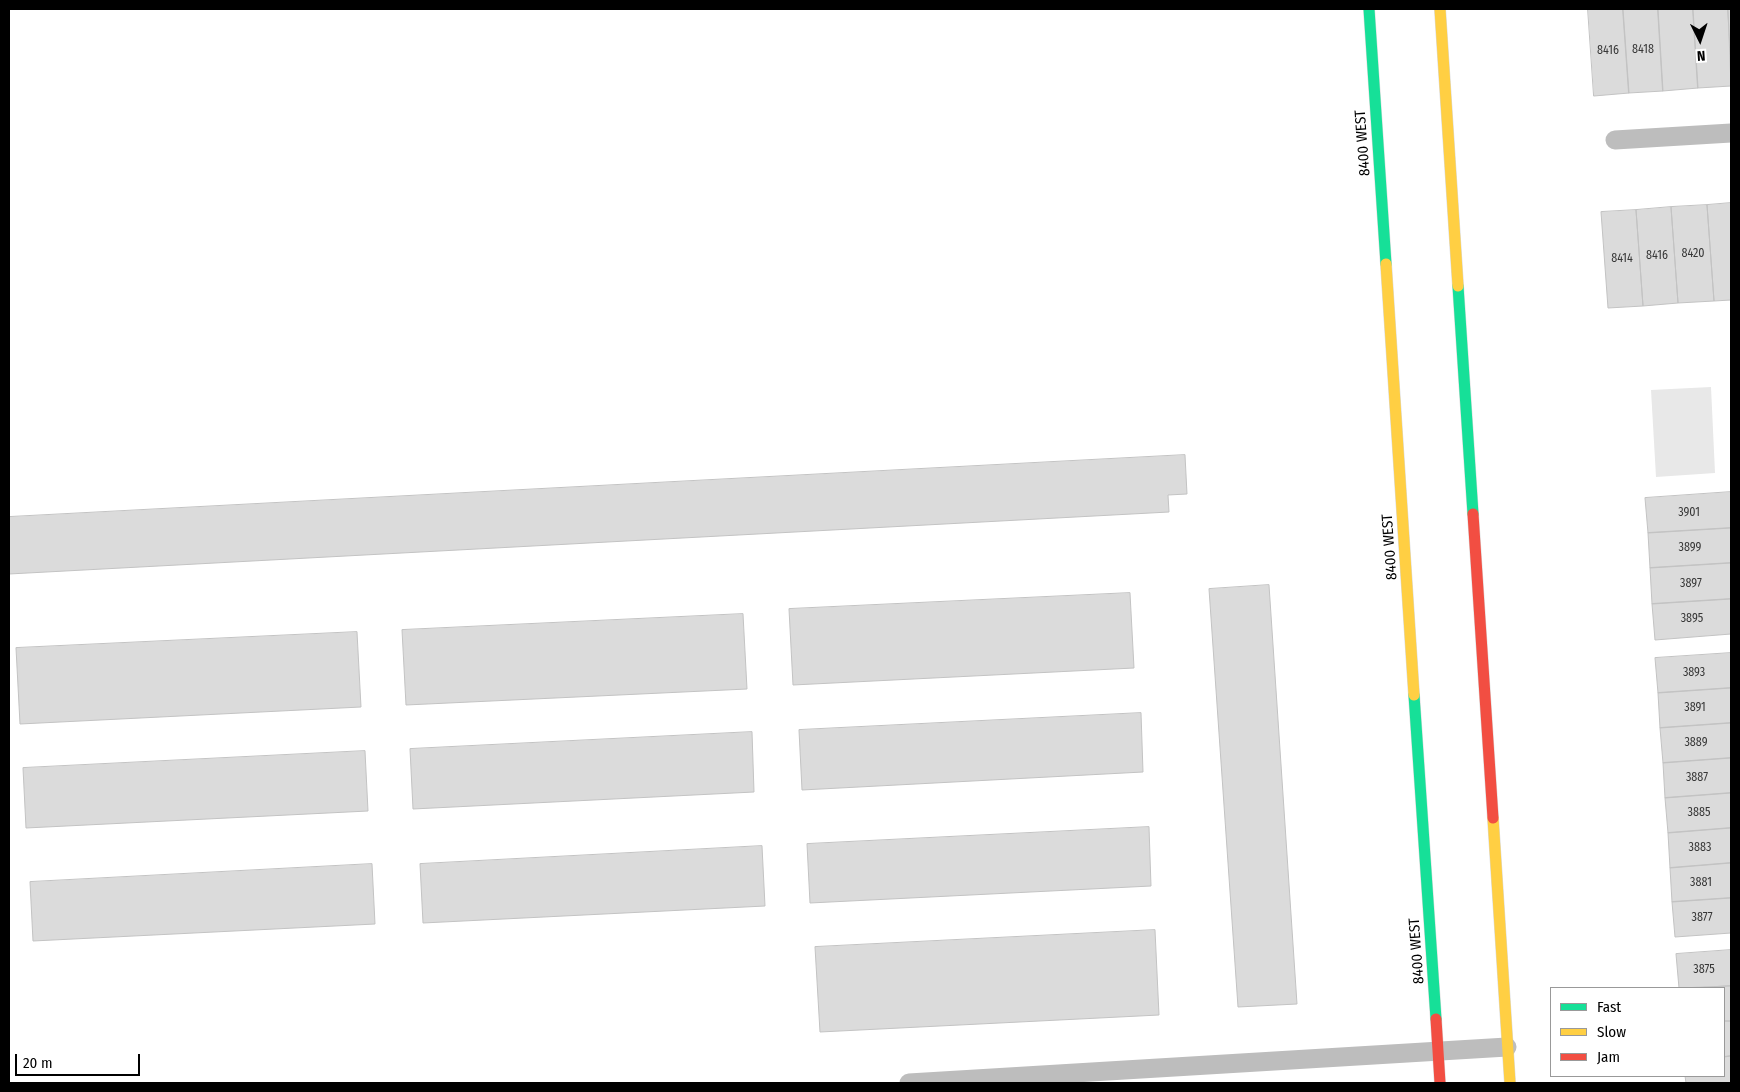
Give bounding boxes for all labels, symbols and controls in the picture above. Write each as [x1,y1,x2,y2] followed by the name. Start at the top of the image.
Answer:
[1675,15,1725,65] north arrow
[1632,43,1654,57] house number: 8418
[1597,44,1619,58] house number: 8416
[1696,47,1706,64] text: N
[1352,109,1374,177] street label: 8400 WEST
[1681,247,1705,261] house number: 8420
[1646,249,1668,263] house number: 8416
[1611,252,1633,266] house number: 8414
[1678,506,1700,520] house number: 3901
[1379,513,1401,581] street label: 8400 WEST
[1679,541,1701,555] house number: 3899
[1680,577,1702,591] house number: 3897
[1681,612,1703,626] house number: 3895
[1683,666,1705,680] house number: 3893
[1684,701,1706,715] house number: 3891
[1684,736,1708,750] house number: 3889
[1686,771,1708,785] house number: 3887
[1688,806,1710,820] house number: 3885
[1689,841,1711,855] house number: 3883
[1690,876,1712,890] house number: 3881
[1691,911,1713,925] house number: 3877
[1406,917,1428,985] street label: 8400 WEST
[1693,963,1715,977] house number: 3875
[1550,987,1725,1077] legend
[1597,998,1621,1016] text: Fast
[1597,1023,1626,1041] text: Slow
[18,1044,142,1076] scale bar
[1597,1048,1620,1066] text: Jam
[23,1054,53,1072] text: 20 m

